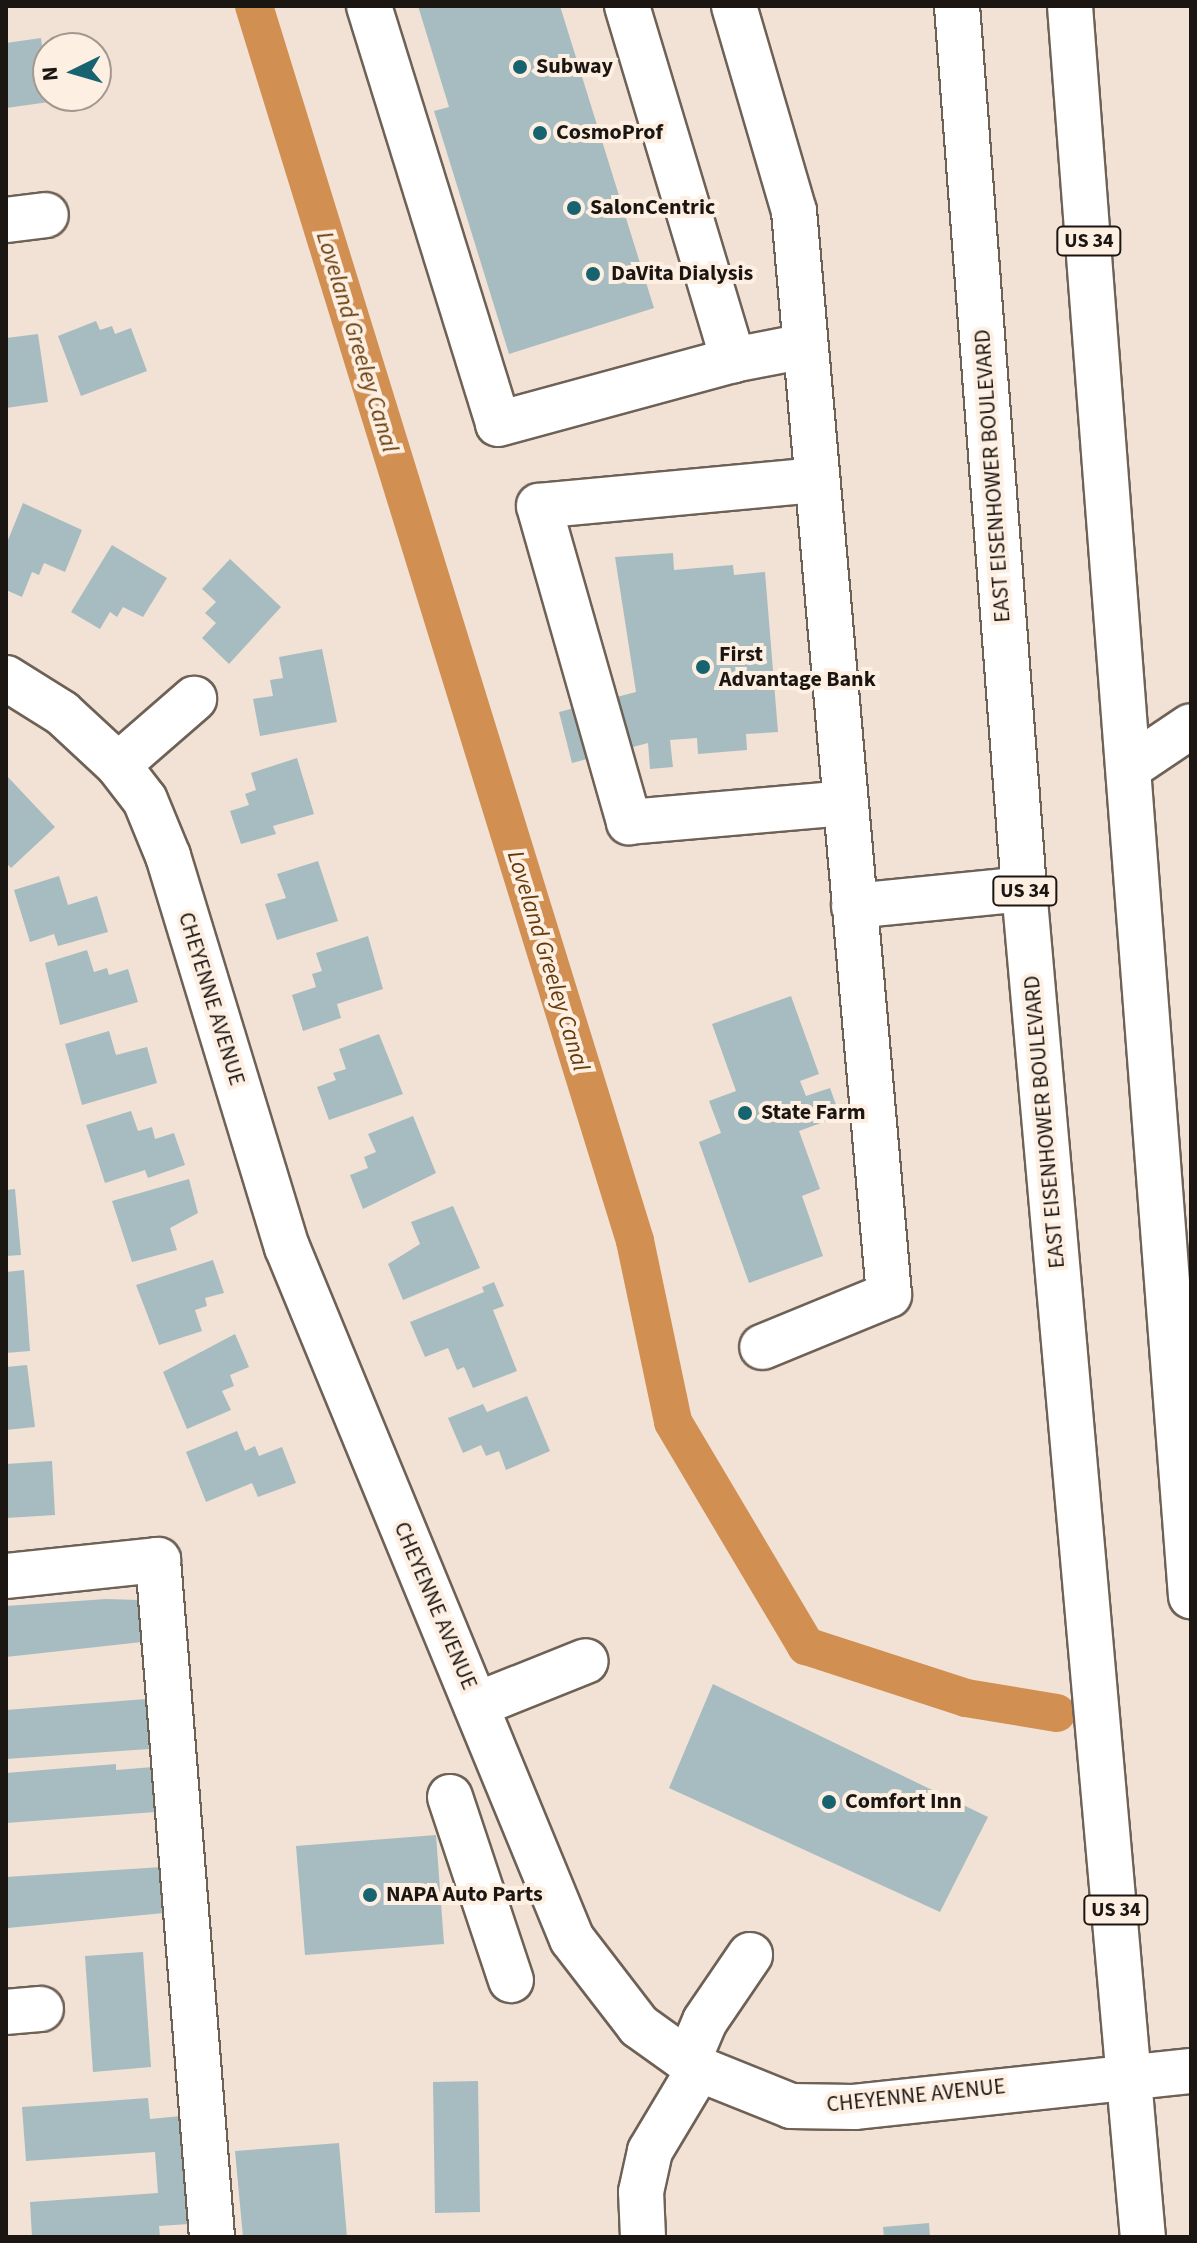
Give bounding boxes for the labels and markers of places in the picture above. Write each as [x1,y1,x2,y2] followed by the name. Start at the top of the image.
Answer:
[536,54,613,80] place label: Subway
[511,58,529,76] marker: Subway
[556,120,663,146] place label: CosmoProf
[531,124,549,142] marker: CosmoProf
[590,195,715,221] place label: SalonCentric
[565,199,583,217] marker: SalonCentric
[611,261,753,287] place label: DaVita Dialysis
[582,263,604,285] marker: DaVita Dialysis
[719,641,876,692] place label: First Advantage Bank
[694,658,712,676] marker: First Advantage Bank
[761,1100,865,1126] place label: State Farm
[736,1104,754,1122] marker: State Farm
[845,1789,962,1815] place label: Comfort Inn
[820,1793,838,1811] marker: Comfort Inn
[386,1882,543,1908] place label: NAPA Auto Parts
[361,1886,379,1904] marker: NAPA Auto Parts

